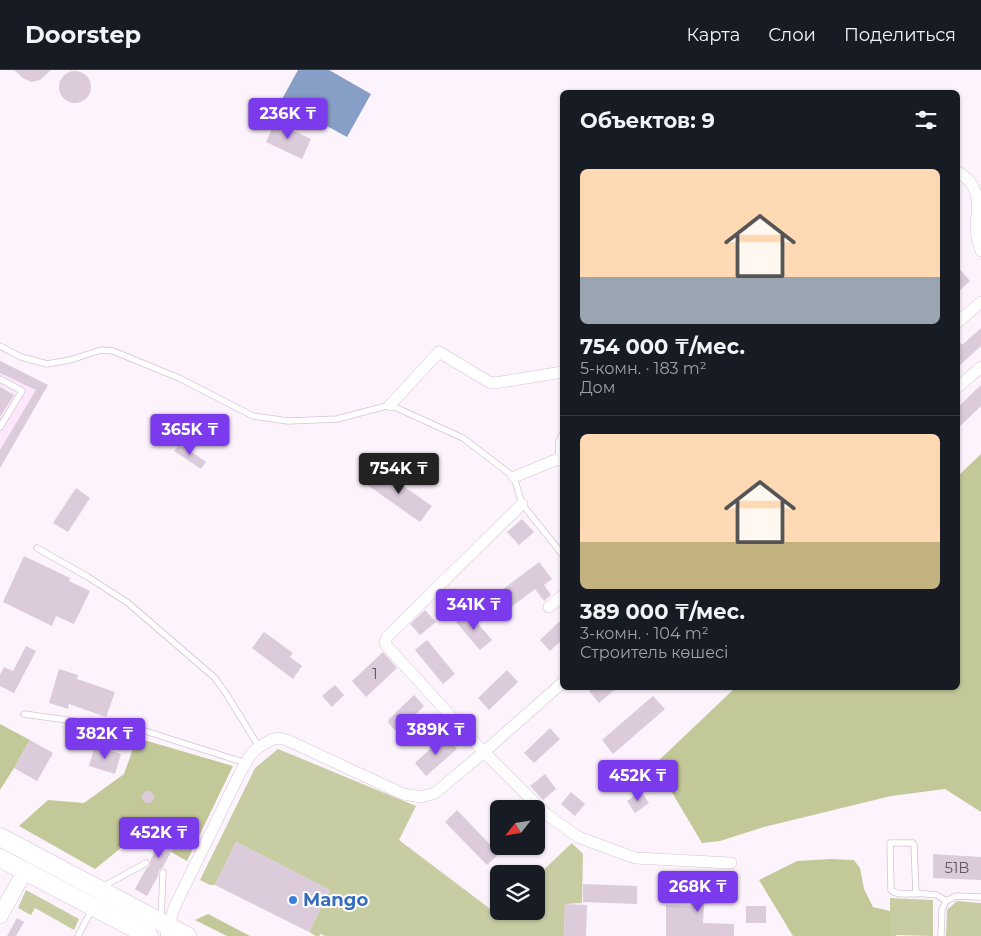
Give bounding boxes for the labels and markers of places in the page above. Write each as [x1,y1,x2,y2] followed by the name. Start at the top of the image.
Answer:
[247,98,329,140] pin: 236K ₸
[149,414,231,456] pin: 365K ₸
[358,452,440,495] pin: 754K ₸
[433,588,515,631] pin: 341K ₸
[395,714,477,756] pin: 389K ₸
[64,718,146,760] pin: 382K ₸
[597,760,679,802] pin: 452K ₸
[118,816,200,859] pin: 452K ₸
[657,870,739,913] pin: 268K ₸
[303,889,368,911] place label: Mango
[287,894,299,906] marker: Mango

